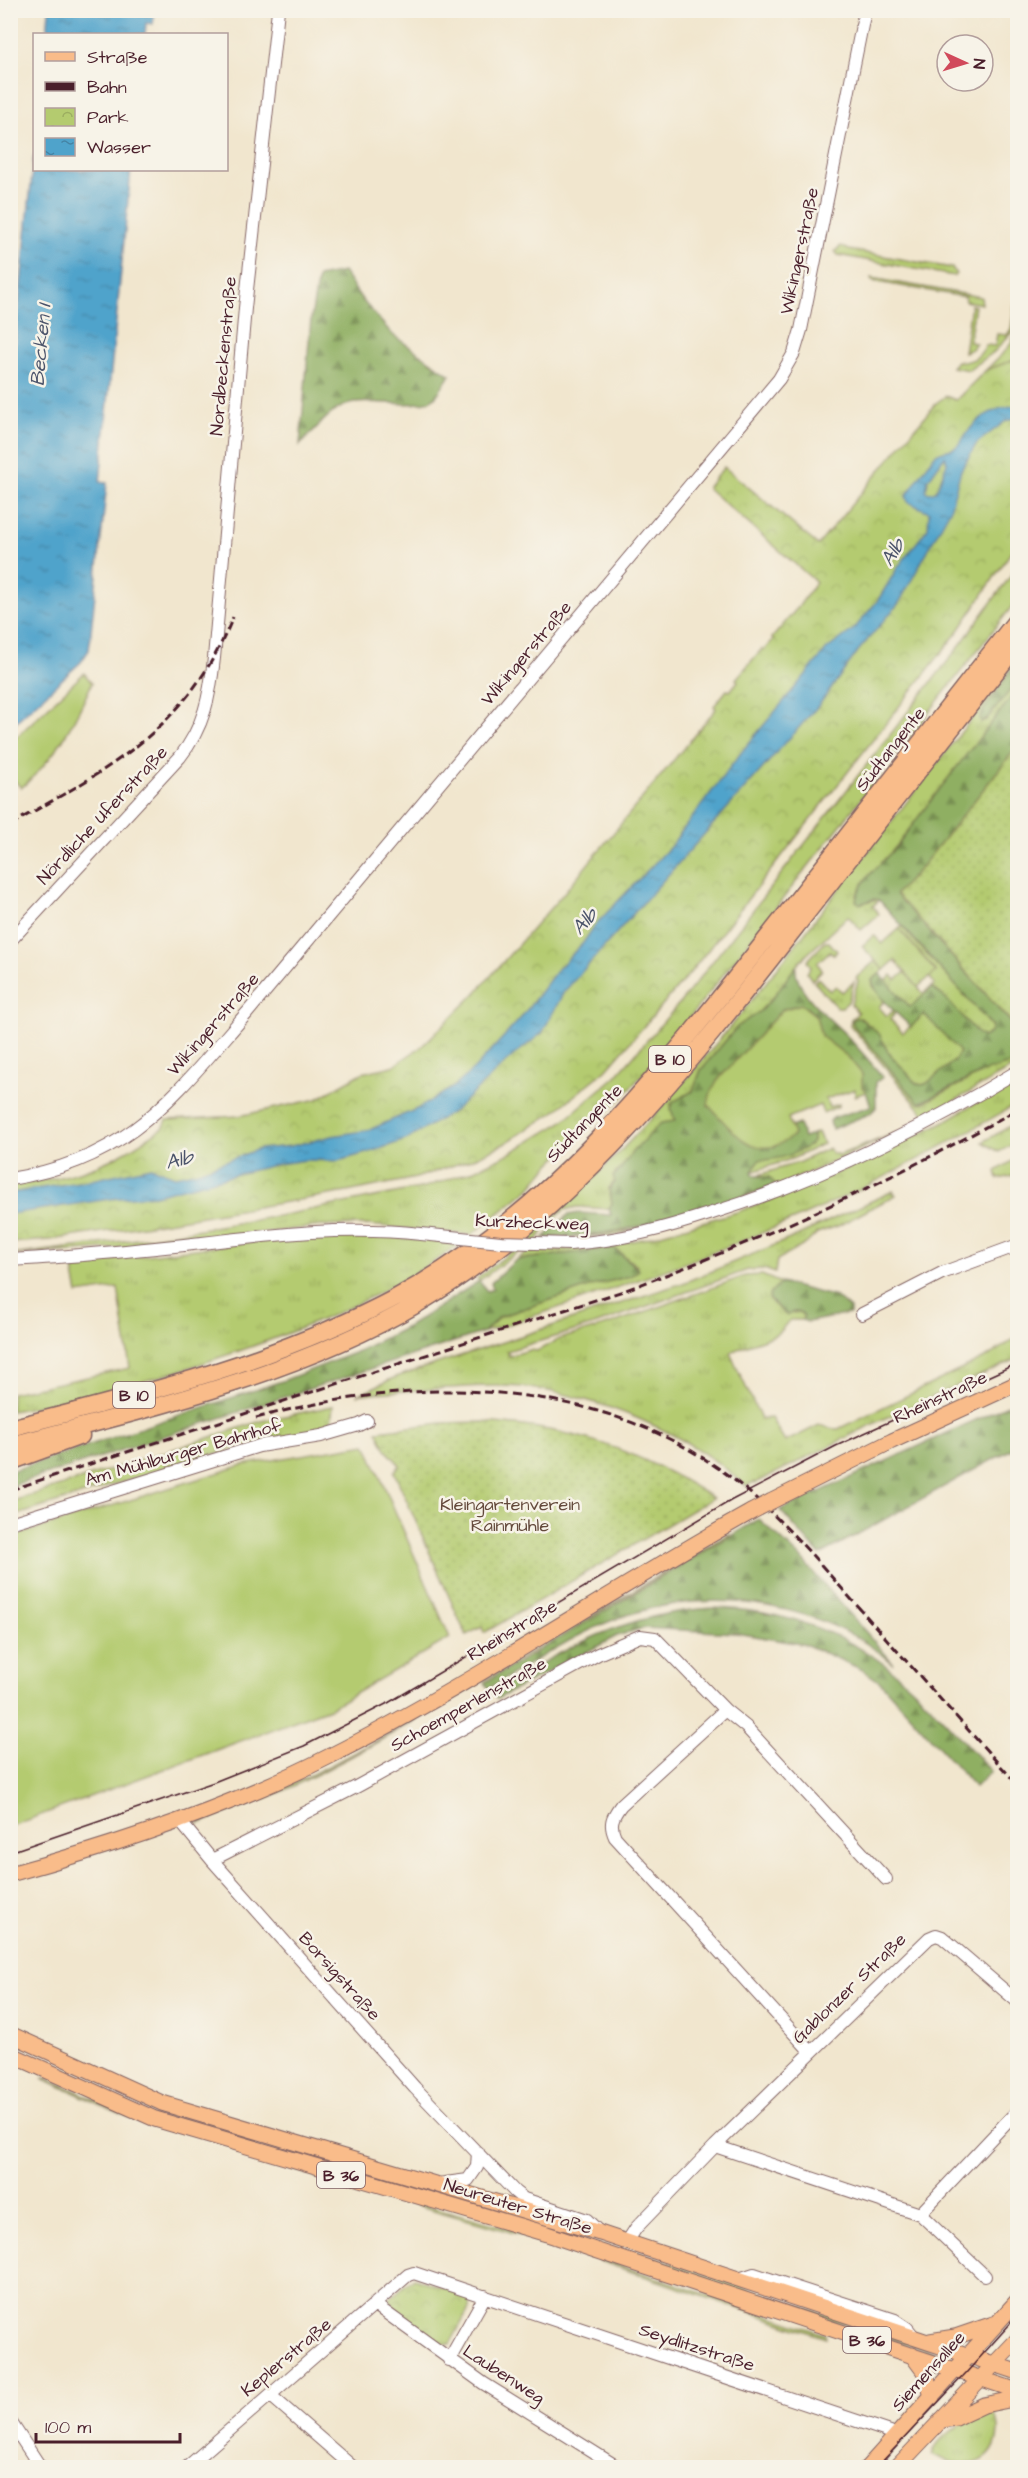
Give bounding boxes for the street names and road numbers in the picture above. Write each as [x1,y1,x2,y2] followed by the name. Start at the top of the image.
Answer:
[774,185,826,317] street label: Wikingerstraße
[204,275,243,437] street label: Nordbeckenstraße
[475,596,578,712] street label: Wikingerstraße
[850,702,932,797] street label: Südtangente
[31,740,174,890] street label: Nördliche Uferstraße
[162,967,266,1082] street label: Wikingerstraße
[649,1046,691,1072] road number: B 10
[540,1078,629,1169] street label: Südtangente
[475,1208,589,1238] street label: Kurzheckweg
[889,1365,992,1430] street label: Rheinstraße
[113,1382,155,1408] road number: B 10
[82,1412,285,1493] street label: Am Mühlburger Bahnhof
[462,1594,562,1667] street label: Rheinstraße
[386,1651,551,1758] street label: Schoemperlenstraße
[292,1926,387,2027] street label: Borsigstraße
[787,1927,912,2049] street label: Gablonzer Straße
[317,2162,365,2188] road number: B 36
[441,2172,595,2241] street label: Neureuter Straße
[236,2312,337,2403] street label: Keplerstraße
[636,2317,758,2379] street label: Seydlitzstraße
[886,2326,971,2417] street label: Siemensallee
[843,2327,891,2353] road number: B 36
[457,2339,550,2411] street label: Laubenweg

